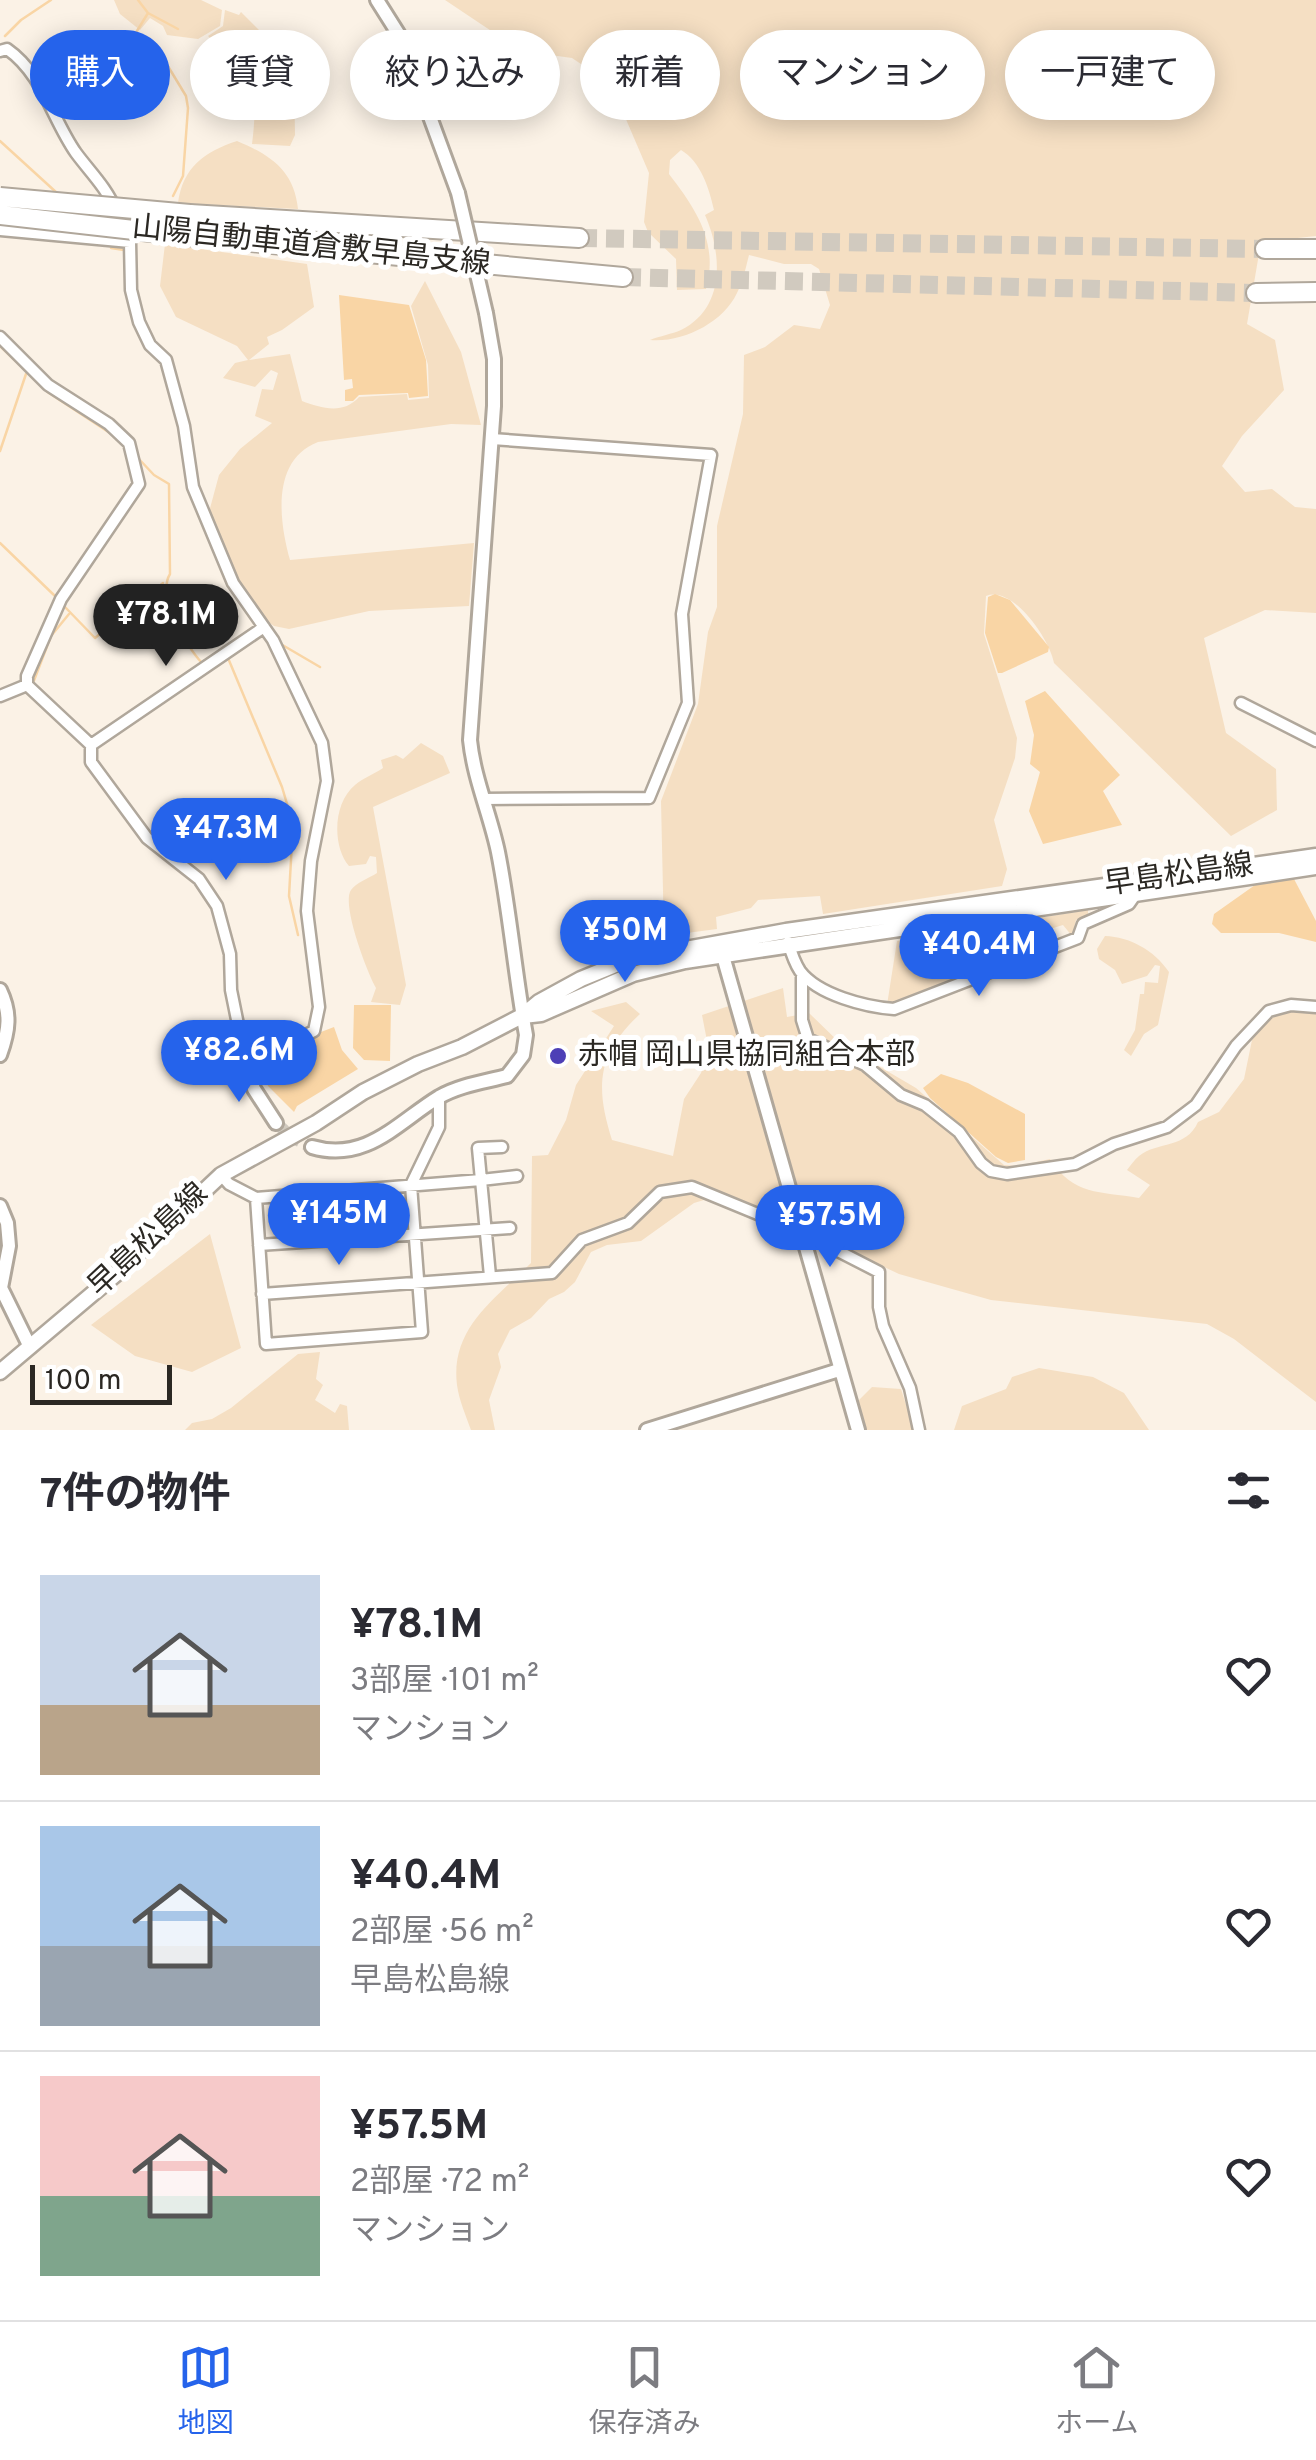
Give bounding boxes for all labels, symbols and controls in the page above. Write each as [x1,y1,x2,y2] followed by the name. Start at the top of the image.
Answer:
[30,30,170,120] chip: 購入
[190,30,330,120] chip: 賃貸
[350,30,560,120] chip: 絞り込み
[580,30,720,120] chip: 新着
[740,30,985,120] chip: マンション
[1005,30,1215,120] chip: 一戸建て
[130,210,492,284] street label: 山陽自動車道倉敷早島支線
[85,584,247,669] pin: ¥78.1M
[115,596,217,636] text: ¥78.1M
[145,798,307,883] pin: ¥47.3M
[173,810,279,850] text: ¥47.3M
[1102,847,1256,905] street label: 早島松島線
[566,900,684,985] pin: ¥50M
[582,912,668,952] text: ¥50M
[898,914,1060,999] pin: ¥40.4M
[921,926,1037,966] text: ¥40.4M
[158,1020,320,1105] pin: ¥82.6M
[183,1032,295,1072] text: ¥82.6M
[578,1038,915,1075] place label: 赤帽 岡山県協同組合本部
[547,1045,569,1067] marker: 赤帽 岡山県協同組合本部
[82,1176,216,1306] street label: 早島松島線
[269,1183,409,1268] pin: ¥145M
[749,1185,911,1270] pin: ¥57.5M
[290,1195,388,1235] text: ¥145M
[777,1197,883,1237] text: ¥57.5M
[30,1360,172,1404] scale bar
[45,1364,121,1400] text: 100 m
[1221,1463,1276,1518] icon: filters
[40,1470,231,1523] text: 7件の物件
[350,1600,483,1653] text: ¥78.1M
[120,1615,240,1735] icon: home
[1221,1648,1276,1703] icon: heart
[350,1662,539,1702] text: 3部屋 · 101 m²
[350,1711,510,1751] text: マンション
[350,1851,501,1904] text: ¥40.4M
[120,1866,240,1986] icon: home
[1221,1899,1276,1954] icon: heart
[350,1913,534,1953] text: 2部屋 · 56 m²
[350,1962,510,2002] text: 早島松島線
[350,2101,488,2154] text: ¥57.5M
[120,2116,240,2236] icon: home
[1221,2149,1276,2204] icon: heart
[350,2163,529,2203] text: 2部屋 · 72 m²
[350,2212,510,2252] text: マンション
[177,2340,233,2443] tab: 地図
[588,2340,700,2443] tab: 保存済み
[1055,2340,1139,2443] tab: ホーム

